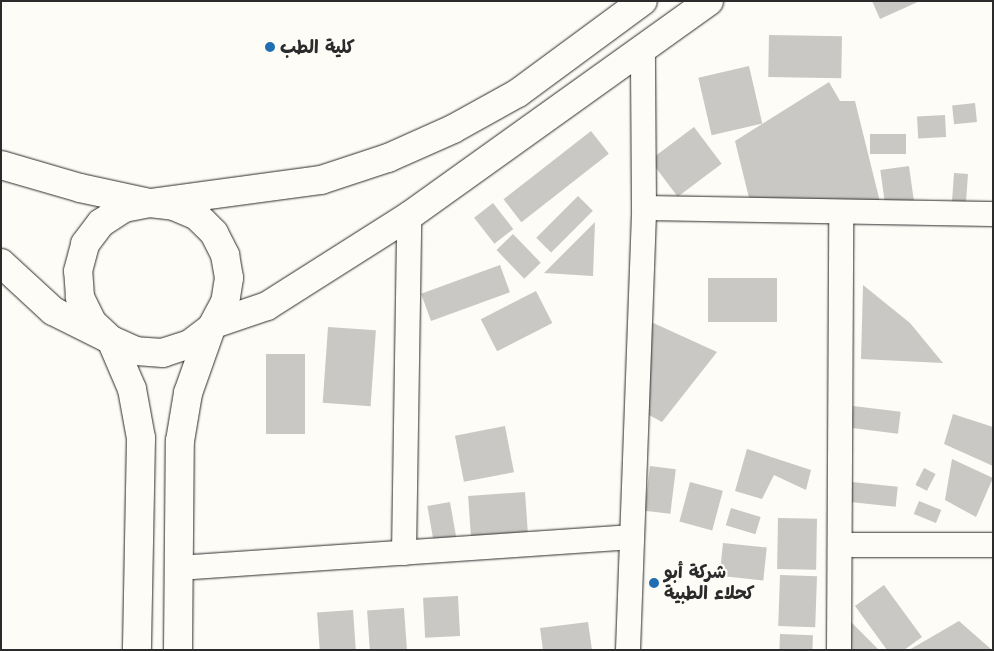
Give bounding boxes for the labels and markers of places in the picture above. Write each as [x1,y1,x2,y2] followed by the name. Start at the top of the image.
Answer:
[280,36,355,58] place label: كلية الطب
[264,41,276,53] marker: كلية الطب
[664,562,755,604] place label: شركة أبو كحلاء الطبية
[648,577,660,589] marker: شركة أبو كحلاء الطبية

